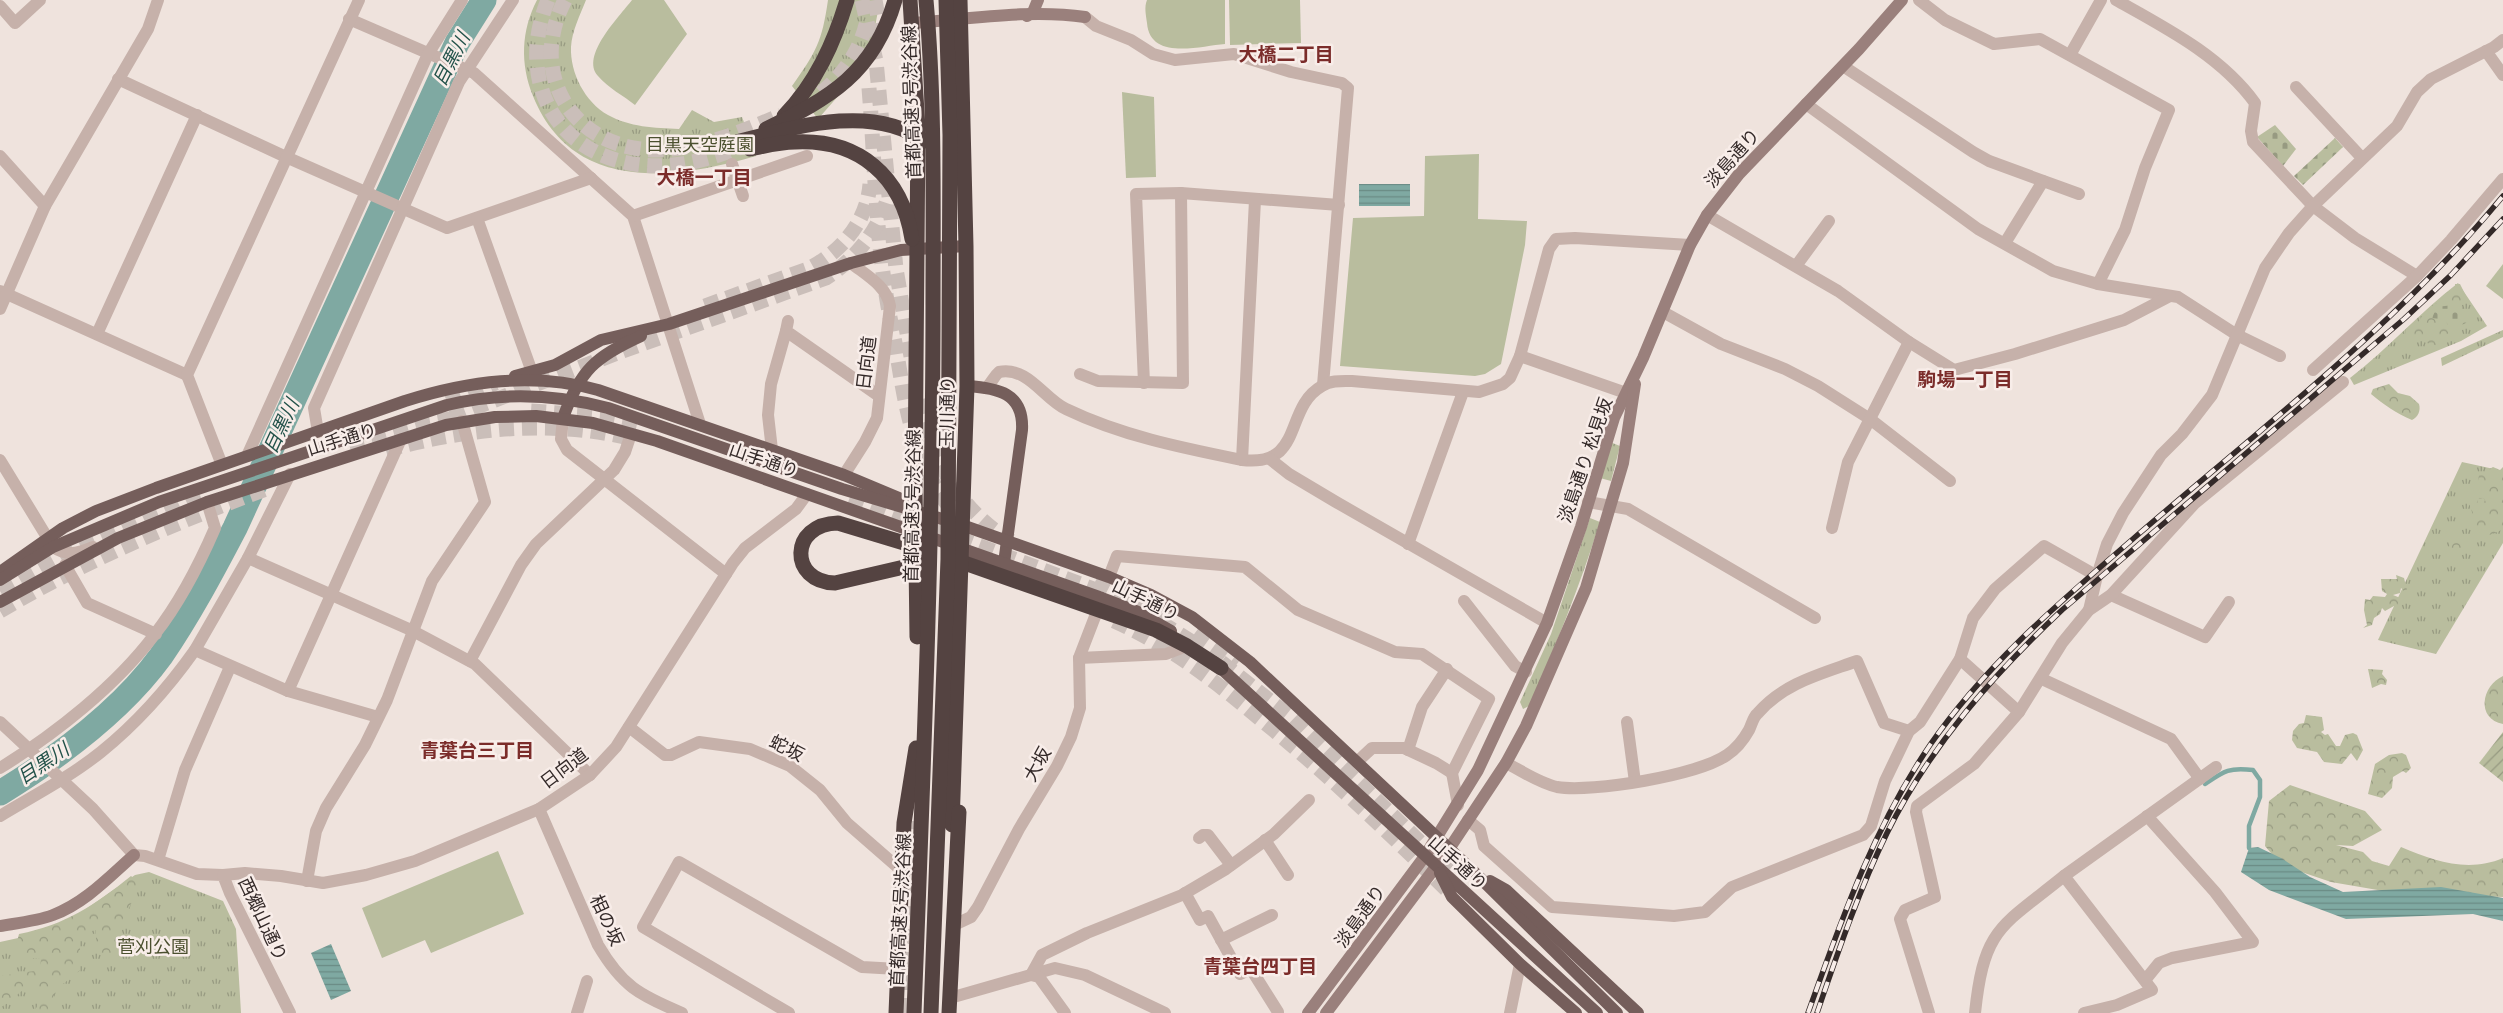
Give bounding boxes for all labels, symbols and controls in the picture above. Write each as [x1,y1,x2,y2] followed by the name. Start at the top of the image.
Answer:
[897,25,925,179] street label: 首都高速3号渋谷線
[427,26,476,90] water label: 目黒川
[1238,42,1334,66] district label: 大橋二丁目
[1699,124,1765,192] street label: 淡島通り
[646,133,754,156] park label: 目黒天空庭園
[656,165,752,189] district label: 大橋一丁目
[851,335,881,391] street label: 日向道
[1917,367,2013,391] district label: 駒場一丁目
[935,376,959,448] street label: 玉川通り
[258,393,305,457] water label: 目黒川
[1553,394,1617,526] street label: 淡島通り 松見坂
[304,417,380,461] street label: 山手通り
[899,429,925,583] street label: 首都高速3号渋谷線
[726,437,802,483] street label: 山手通り
[1109,574,1183,626] street label: 山手通り
[766,730,808,766] street label: 蛇坂
[13,736,75,789] water label: 目黒川
[420,738,534,762] district label: 青葉台三丁目
[536,743,592,793] street label: 日向道
[1018,743,1056,785] street label: 大坂
[1424,830,1492,896] street label: 山手通り
[884,833,916,987] street label: 首都高速3号渋谷線
[234,873,292,965] street label: 西郷山通り
[1330,880,1390,952] street label: 淡島通り
[585,891,629,949] street label: 相の坂
[117,935,189,958] park label: 菅刈公園
[1203,954,1317,978] district label: 青葉台四丁目

